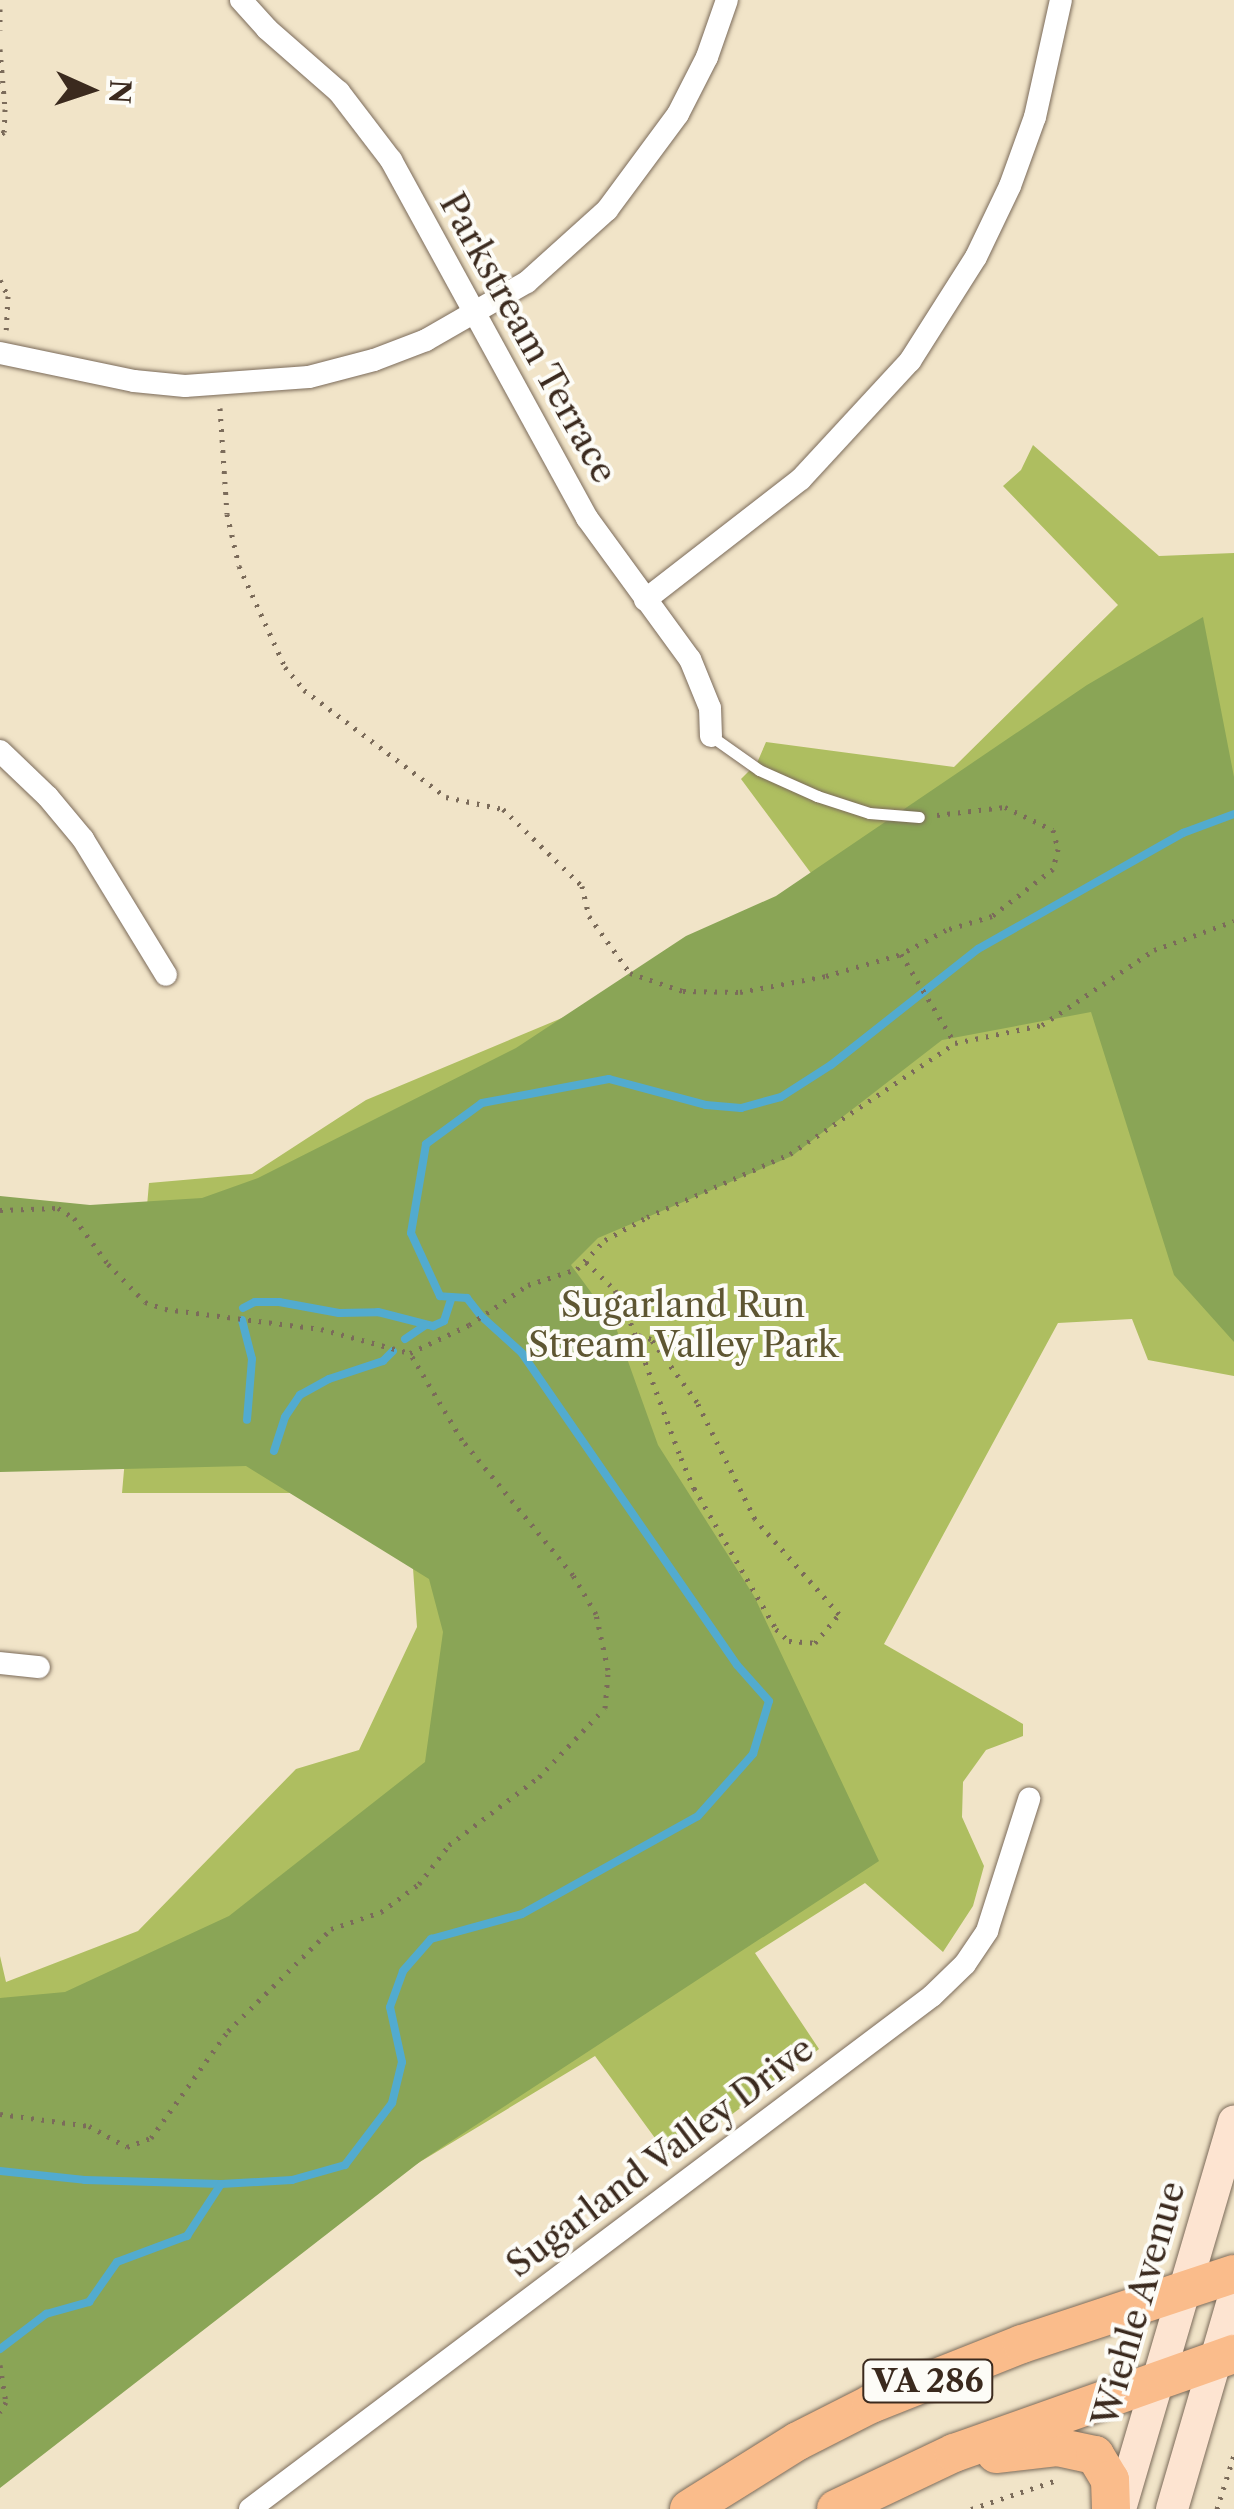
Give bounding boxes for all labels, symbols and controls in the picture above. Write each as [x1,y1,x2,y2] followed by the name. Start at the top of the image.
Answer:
[40,40,140,140] north arrow
[102,79,138,105] text: N
[431,185,625,491] street label: Parkstream Terrace
[527,1284,839,1366] park label: Sugarland Run Stream Valley Park
[497,2027,823,2287] street label: Sugarland Valley Drive
[1084,2176,1194,2432] street label: Wiehle Avenue
[860,2354,996,2408] road number: VA 286

